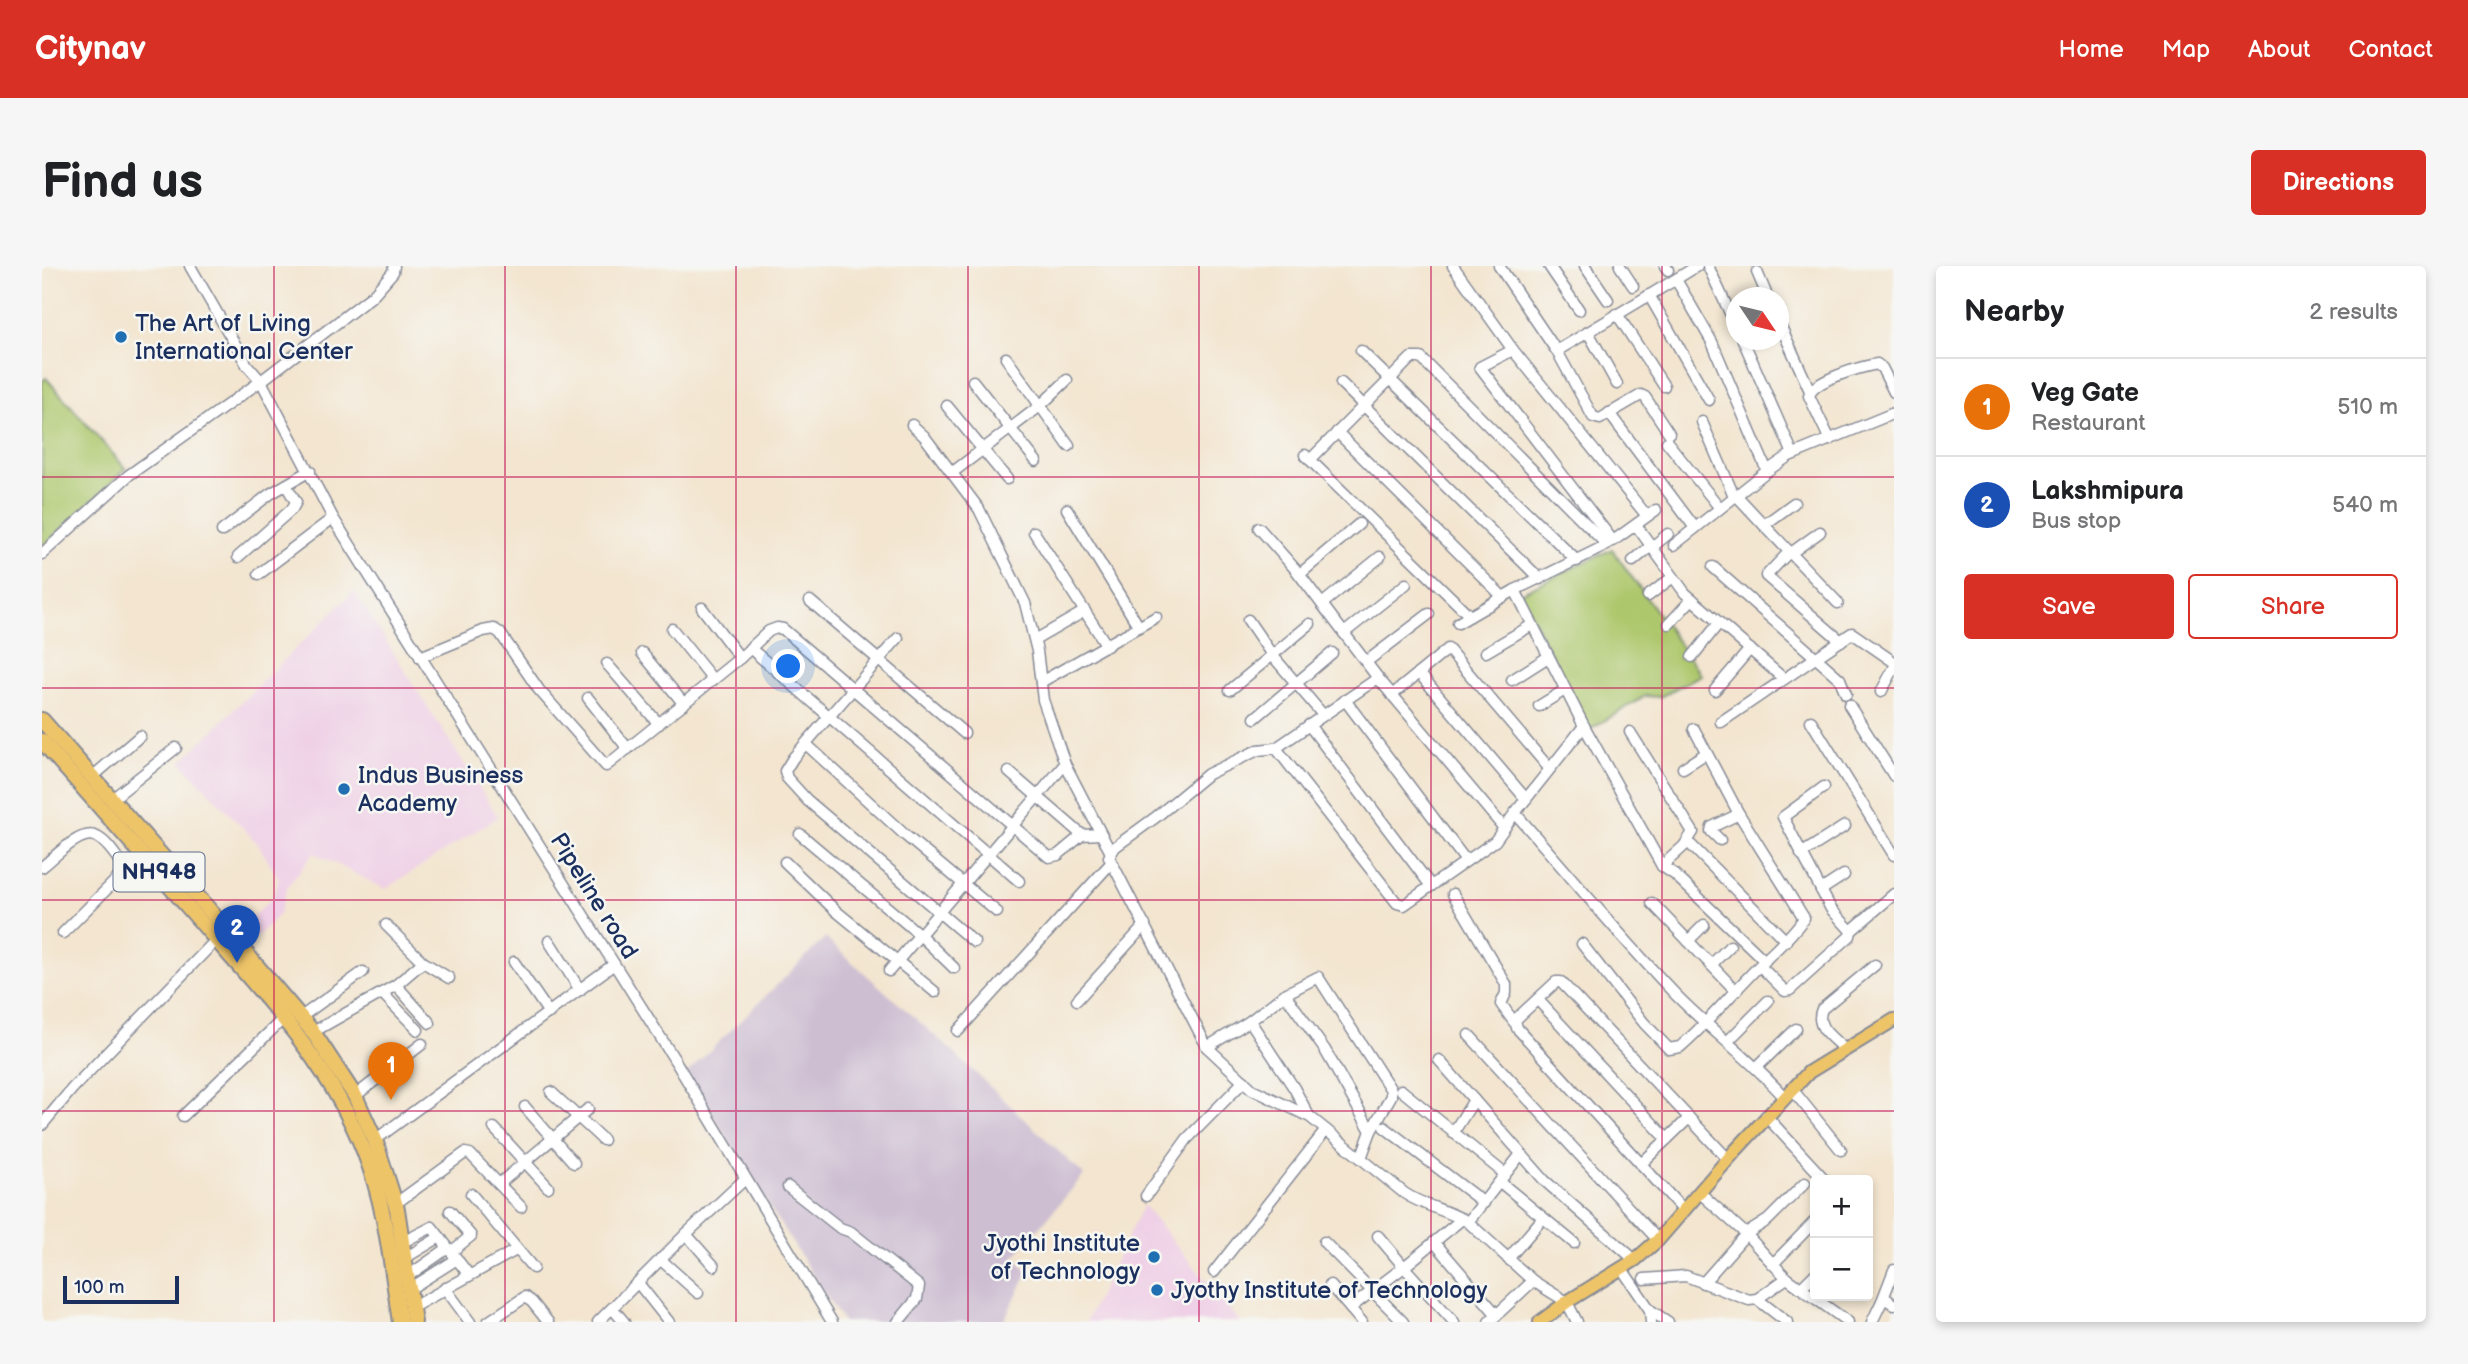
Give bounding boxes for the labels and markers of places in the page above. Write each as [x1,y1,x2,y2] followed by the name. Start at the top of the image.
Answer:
[135,309,353,366] place label: The Art of Living International Center
[113,329,129,345] marker: The Art of Living International Center
[358,761,523,818] place label: Indus Business Academy
[336,781,352,797] marker: Indus Business Academy
[214,905,260,963] pin: 2
[368,1042,414,1100] pin: 1
[983,1229,1140,1286] place label: Jyothi Institute of Technology
[1146,1249,1162,1265] marker: Jyothi Institute of Technology
[1171,1276,1487,1305] place label: Jyothy Institute of Technology
[1149,1282,1165,1298] marker: Jyothy Institute of Technology

